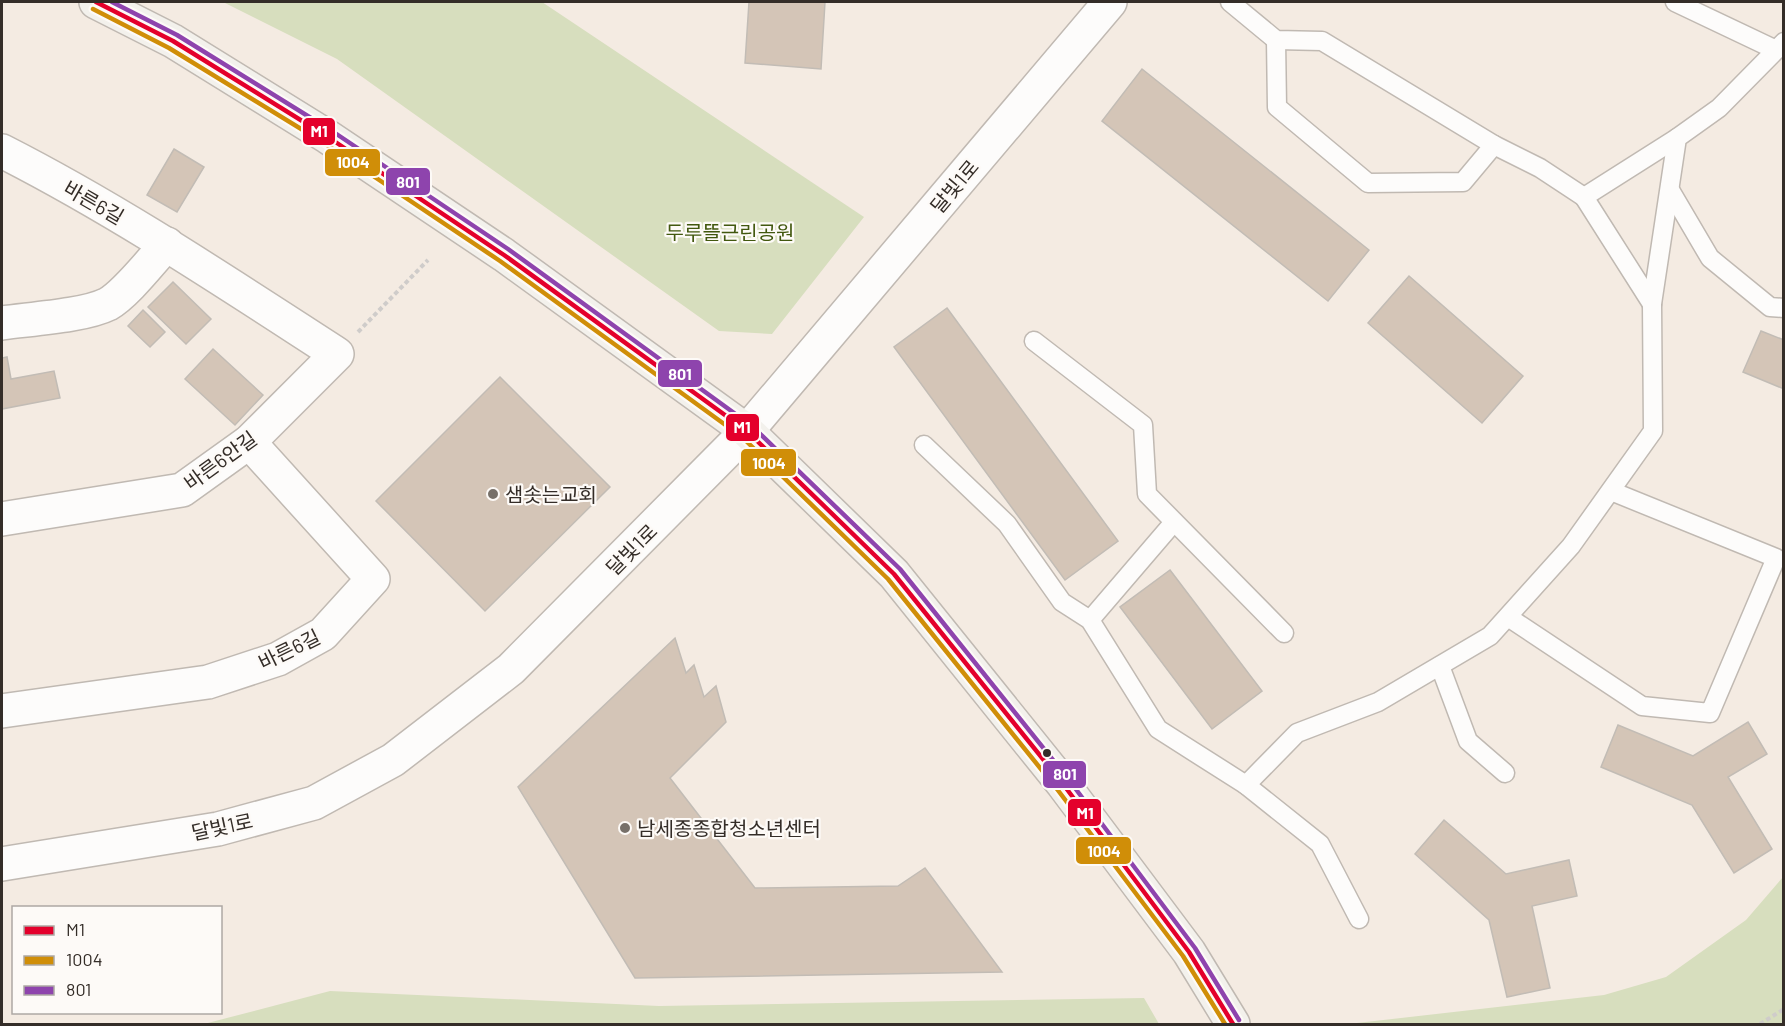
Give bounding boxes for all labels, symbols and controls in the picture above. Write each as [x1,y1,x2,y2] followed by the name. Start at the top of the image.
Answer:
[302,117,336,146] line badge: M1
[310,121,328,140] text: M1
[324,148,381,177] line badge: 1004
[336,152,370,171] text: 1004
[925,154,983,218] street label: 달빛1로
[385,167,431,196] line badge: 801
[396,172,420,191] text: 801
[60,175,128,229] street label: 바른6길
[666,220,794,244] park label: 두루뜰근린공원
[657,359,703,388] line badge: 801
[668,364,692,383] text: 801
[725,413,760,442] line badge: M1
[733,417,751,436] text: M1
[179,426,261,494] street label: 바른6안길
[740,448,797,477] line badge: 1004
[752,453,786,472] text: 1004
[505,482,597,506] place label: 샘솟는교회
[486,487,500,501] marker: 샘솟는교회
[601,519,661,579] street label: 달빛1로
[254,624,324,674] street label: 바른6길
[1041,747,1053,759] unlabelled marker
[1042,760,1087,789] line badge: 801
[1053,764,1077,783] text: 801
[1067,798,1102,827] line badge: M1
[1076,803,1094,822] text: M1
[189,808,255,844] street label: 달빛1로
[637,816,821,840] place label: 남세종종합청소년센터
[618,821,632,835] marker: 남세종종합청소년센터
[1075,836,1132,865] line badge: 1004
[1087,841,1121,860] text: 1004
[12,906,222,1014] legend
[66,918,85,940] text: M1
[66,948,103,970] text: 1004
[66,978,91,1000] text: 801

